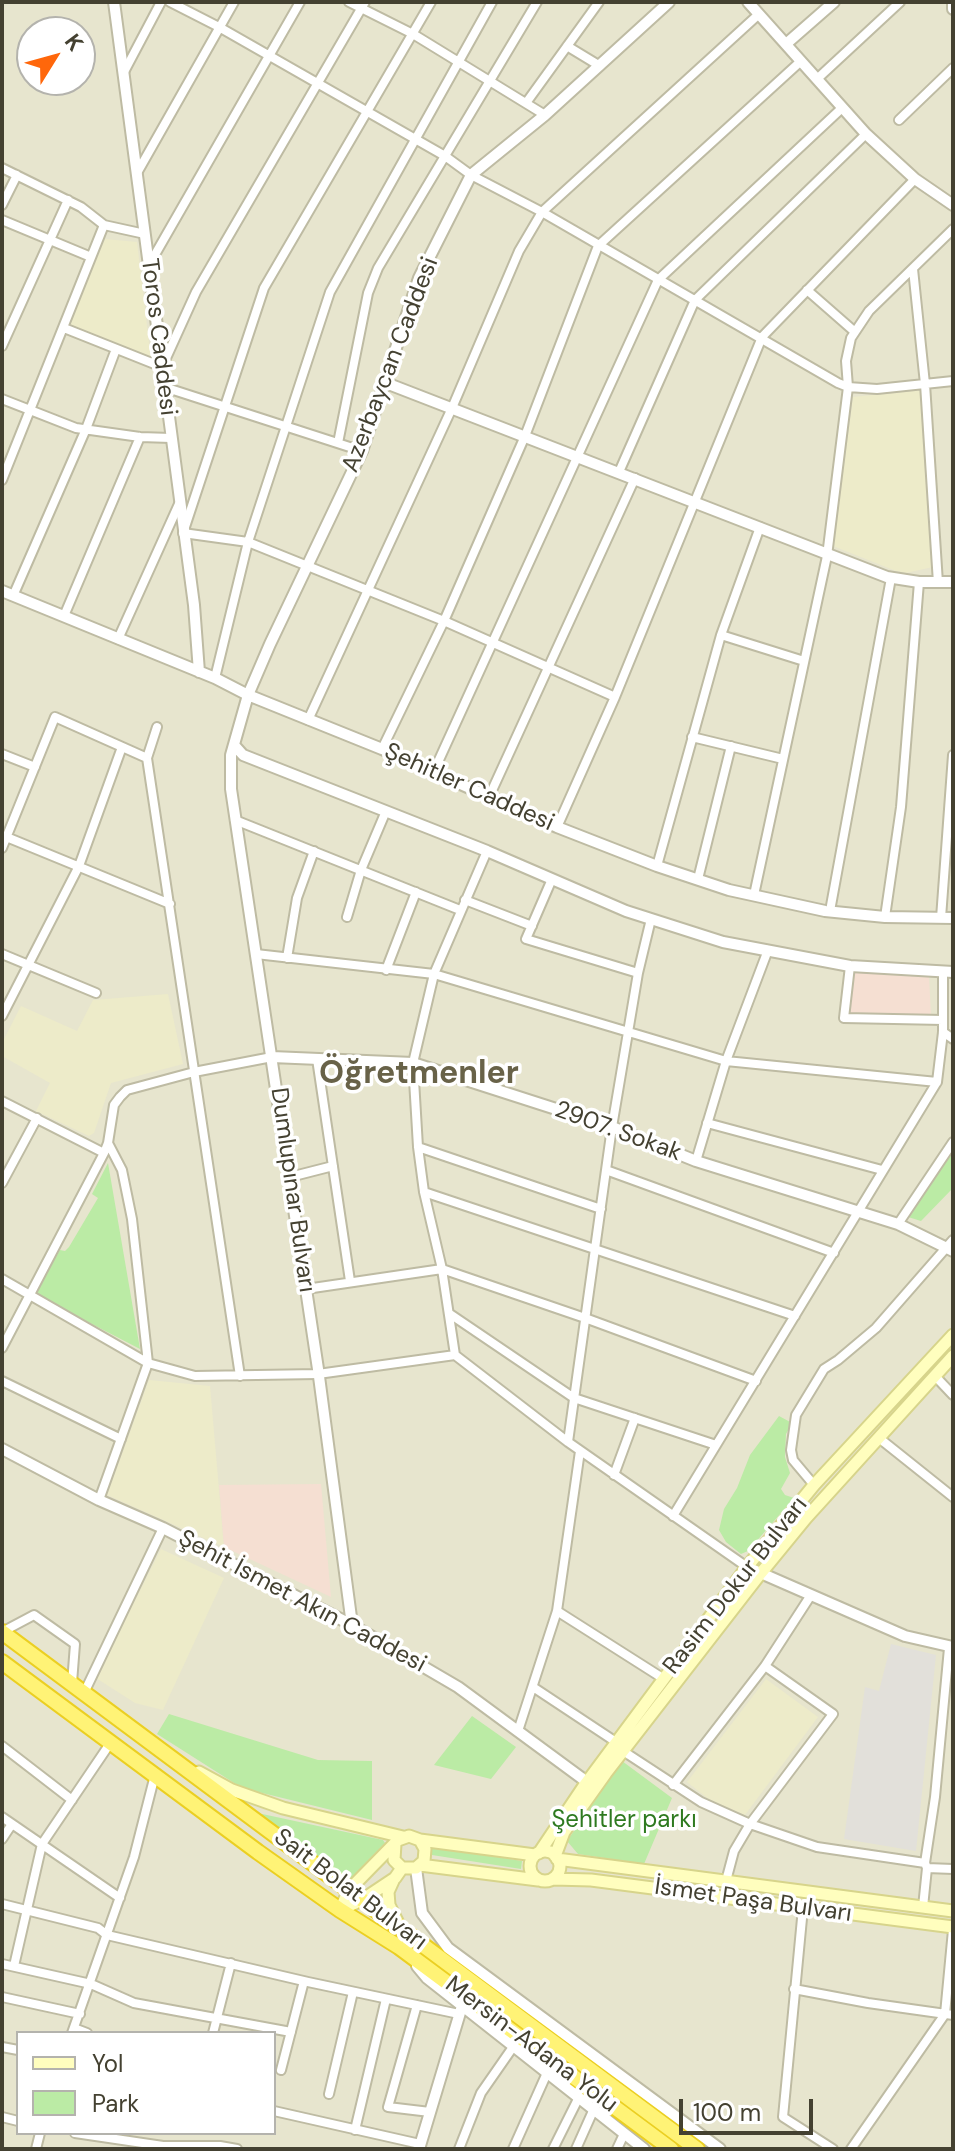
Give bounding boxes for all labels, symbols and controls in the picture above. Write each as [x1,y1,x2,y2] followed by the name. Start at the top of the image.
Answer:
[16,16,96,96] north arrow
[58,28,90,57] text: K
[337,253,445,477] street label: Azerbaycan Caddesi
[134,257,182,417] street label: Toros Caddesi
[380,738,558,838] street label: Şehitler Caddesi
[319,1056,519,1094] district label: Öğretmenler
[263,1086,321,1294] street label: Dumlupınar Bulvarı
[551,1096,685,1168] street label: 2907. Sokak
[658,1492,814,1680] street label: Rasim Dokur Bulvarı
[173,1524,431,1680] street label: Şehit İsmet Akın Caddesi
[551,1807,697,1835] park label: Şehitler parkı
[268,1823,432,1957] street label: Sait Bolat Bulvarı
[653,1873,853,1929] street label: İsmet Paşa Bulvarı
[439,1971,623,2119] street label: Mersin-Adana Yolu
[16,2031,276,2135] legend
[92,2048,123,2079] text: Yol
[683,2083,817,2133] scale bar
[92,2088,139,2119] text: Park
[693,2097,761,2128] text: 100 m

